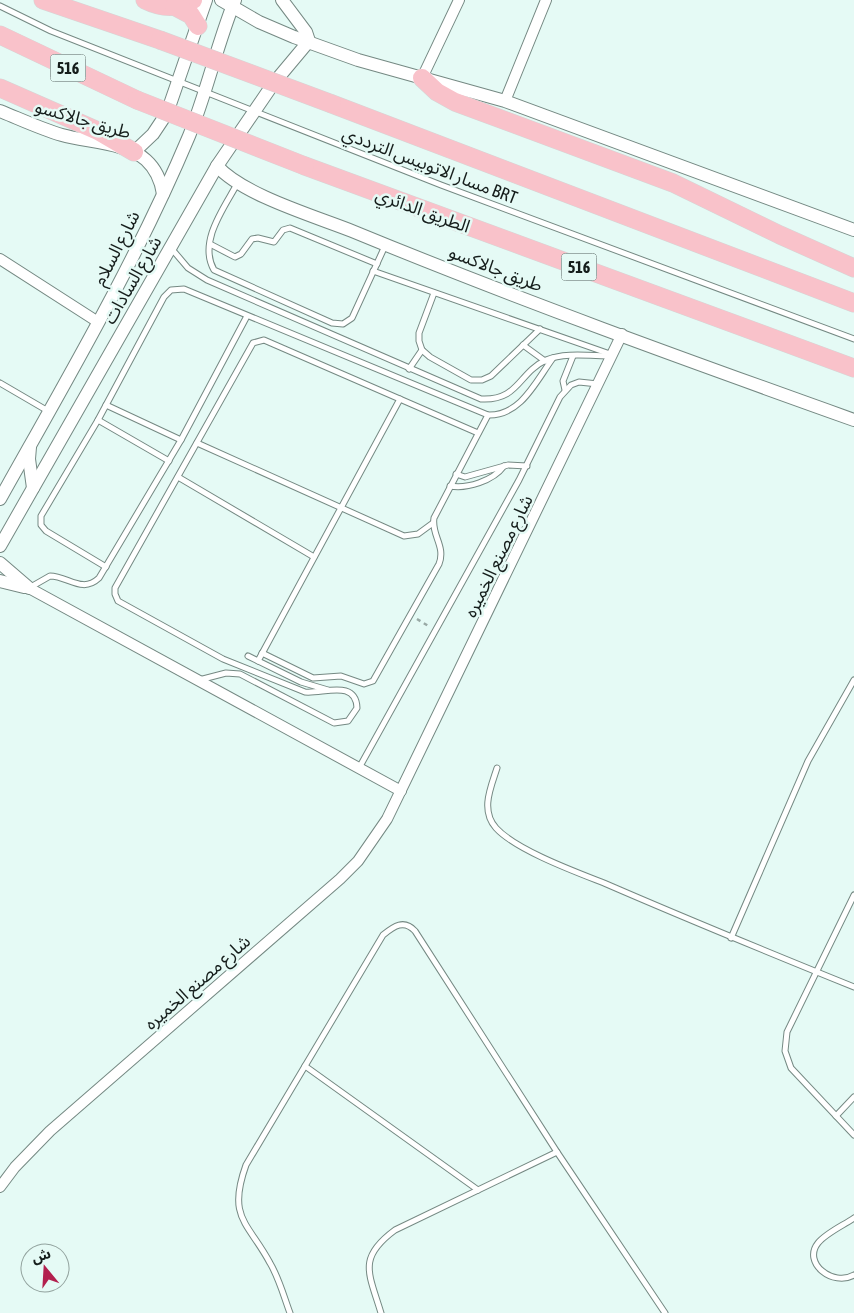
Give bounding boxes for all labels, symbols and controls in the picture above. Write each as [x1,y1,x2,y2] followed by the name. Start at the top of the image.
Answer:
[50,54,86,82] road number: 516
[32,95,133,144] street label: طريق جالاكسو
[338,122,520,211] street label: مسار الاتوبيس الترددي BRT
[372,183,473,240] street label: الطريق الدائري
[88,207,147,291] street label: شارع السلام
[98,232,169,330] street label: شارع السادات
[446,241,546,296] street label: طريق جالاكسو
[562,253,596,280] road number: 516
[459,491,540,622] street label: شارع مصنع الخميره
[140,930,257,1037] street label: شارع مصنع الخميره
[20,1243,70,1293] north arrow
[29,1245,53,1266] text: ش

